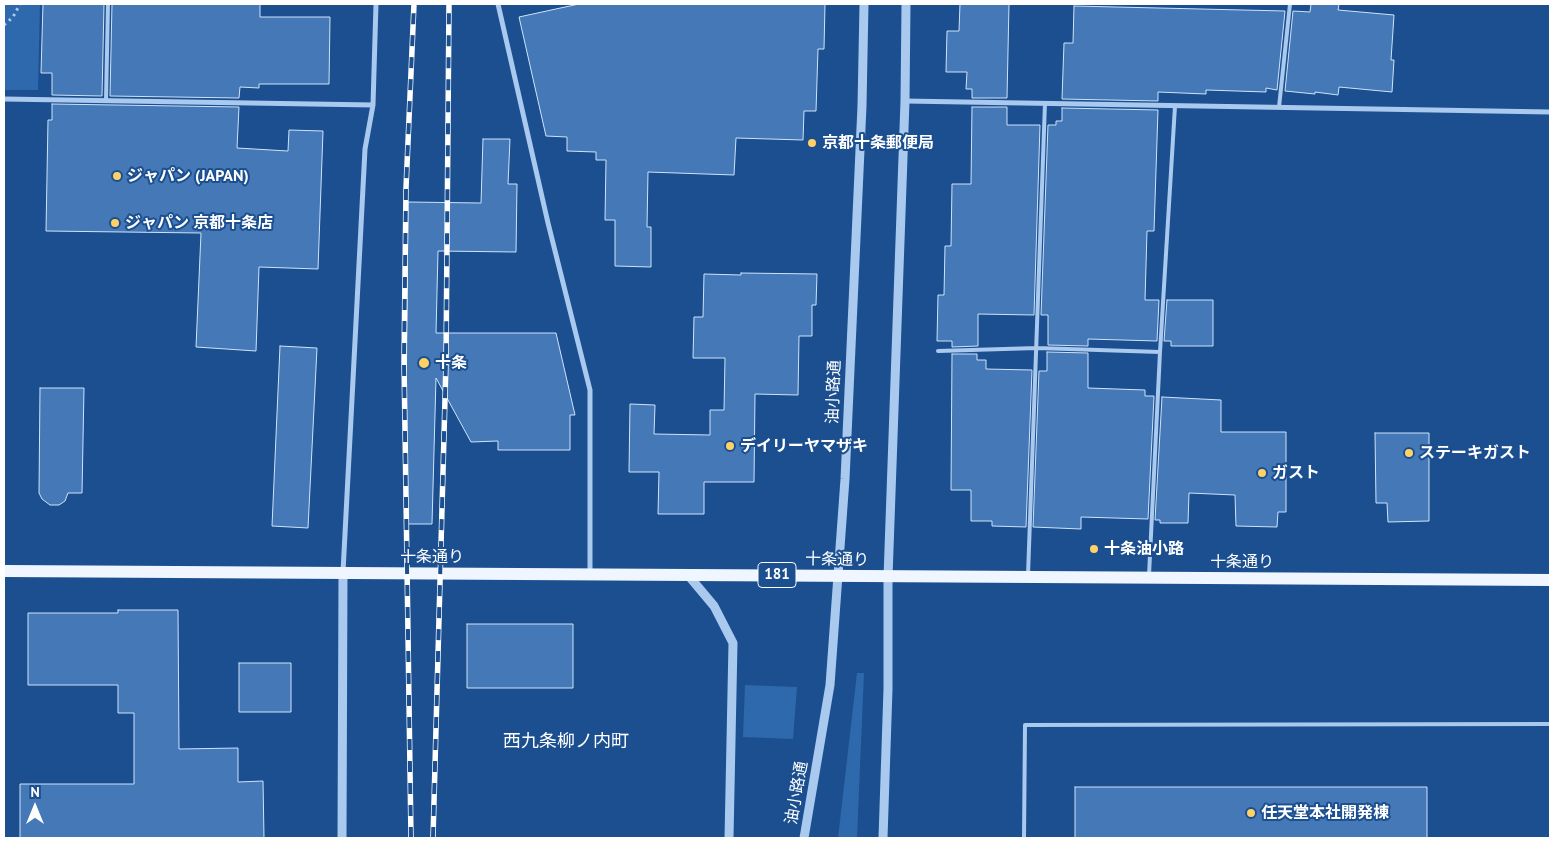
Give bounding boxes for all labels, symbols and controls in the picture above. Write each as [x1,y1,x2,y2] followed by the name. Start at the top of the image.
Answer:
[822,133,934,153] place label: 京都十条郵便局
[806,137,818,149] marker: 京都十条郵便局
[127,166,249,186] place label: ジャパン (JAPAN)
[111,170,123,182] marker: ジャパン (JAPAN)
[125,213,273,233] place label: ジャパン 京都十条店
[109,217,121,229] marker: ジャパン 京都十条店
[435,353,467,373] place label: 十条
[417,356,431,370] marker: 十条
[823,360,845,424] street label: 油小路通
[740,436,868,456] place label: デイリーヤマザキ
[724,440,736,452] marker: デイリーヤマザキ
[1419,443,1531,463] place label: ステーキガスト
[1403,447,1415,459] marker: ステーキガスト
[1272,463,1320,483] place label: ガスト
[1256,467,1268,479] marker: ガスト
[1104,539,1184,559] place label: 十条油小路
[1088,543,1100,555] marker: 十条油小路
[400,547,464,567] street label: 十条通り
[805,550,869,570] street label: 十条通り
[1210,552,1274,572] street label: 十条通り
[758,562,796,588] road number: 181
[503,731,629,753] district label: 西九条柳ノ内町
[782,760,812,826] street label: 油小路通
[10,782,60,832] north arrow
[30,783,40,801] text: N
[1261,803,1389,823] place label: 任天堂本社開発棟
[1245,807,1257,819] marker: 任天堂本社開発棟

